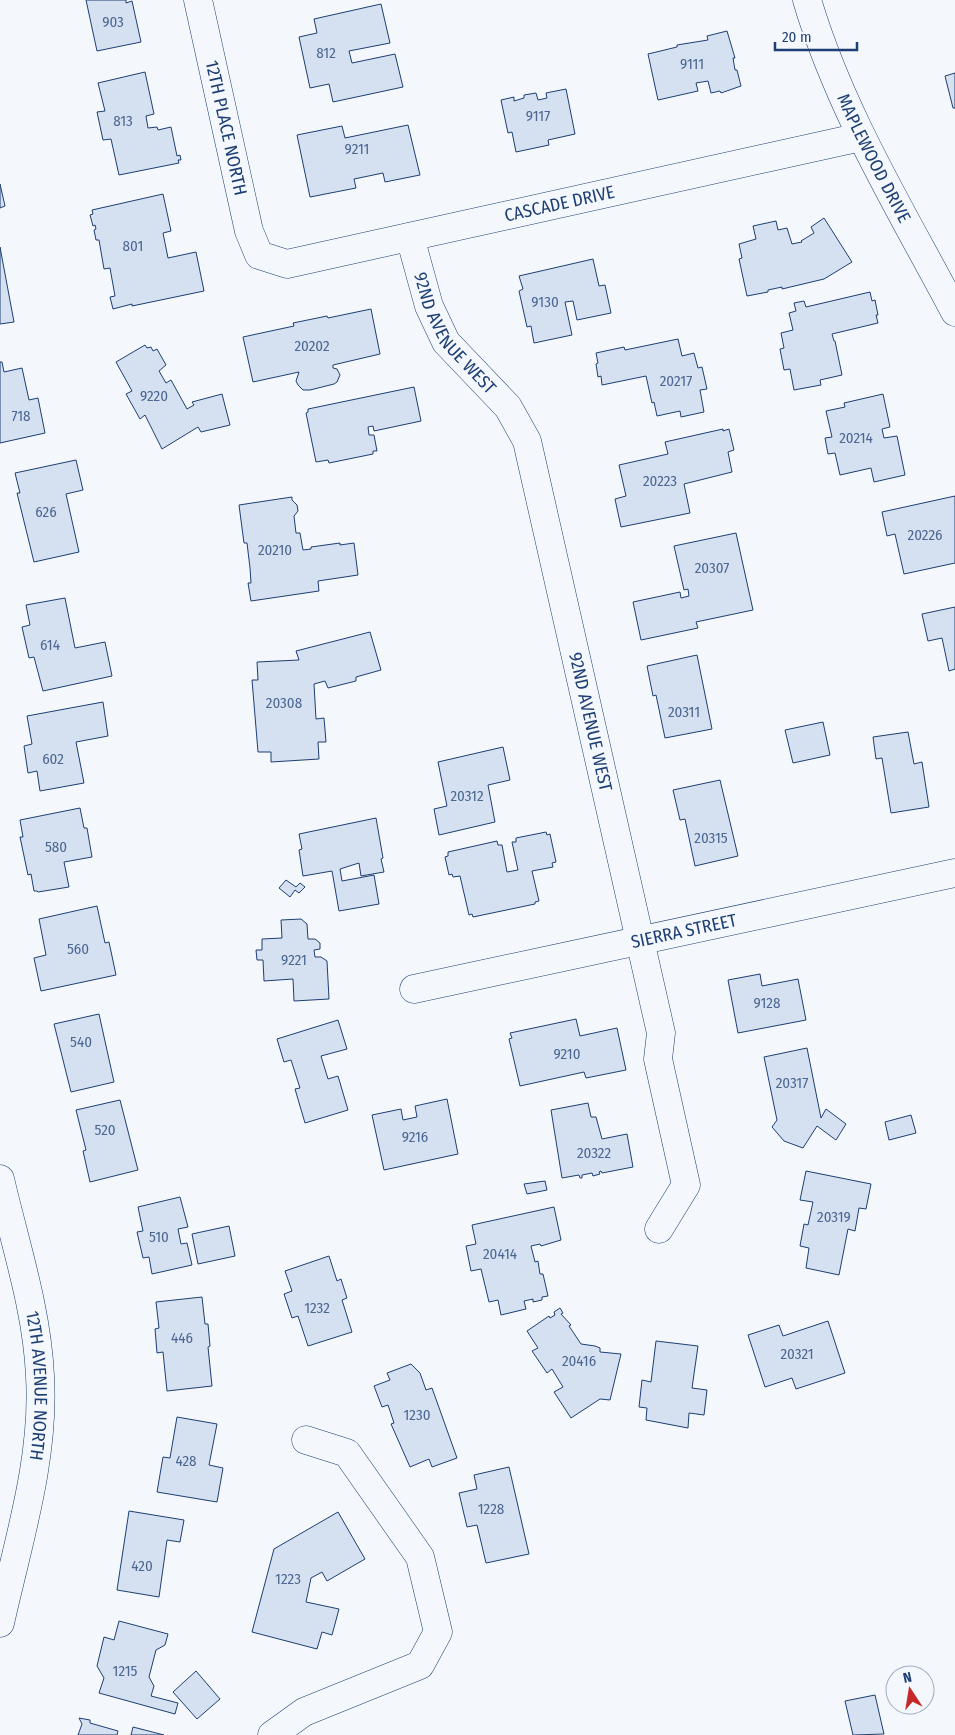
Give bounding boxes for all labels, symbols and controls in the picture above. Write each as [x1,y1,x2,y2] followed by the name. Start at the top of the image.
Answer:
[102,13,124,31] house number: 903
[775,20,858,52] scale bar
[782,28,812,46] text: 20 m
[316,44,336,62] house number: 812
[680,55,704,73] house number: 9111
[201,58,252,197] street label: 12TH PLACE NORTH
[832,90,915,227] street label: MAPLEWOOD DRIVE
[526,107,550,125] house number: 9117
[113,112,133,130] house number: 813
[345,140,369,158] house number: 9211
[502,181,616,227] street label: CASCADE DRIVE
[123,237,143,255] house number: 801
[409,270,501,399] street label: 92ND AVENUE WEST
[531,293,559,311] house number: 9130
[294,337,330,355] house number: 20202
[660,372,692,390] house number: 20217
[140,387,168,405] house number: 9220
[11,407,31,425] house number: 718
[839,429,873,447] house number: 20214
[643,472,677,490] house number: 20223
[35,503,57,521] house number: 626
[908,526,942,544] house number: 20226
[258,541,292,559] house number: 20210
[695,559,729,577] house number: 20307
[40,636,60,654] house number: 614
[564,650,617,794] street label: 92ND AVENUE WEST
[266,694,302,712] house number: 20308
[668,703,700,721] house number: 20311
[42,750,64,768] house number: 602
[450,787,484,805] house number: 20312
[694,829,728,847] house number: 20315
[45,838,67,856] house number: 580
[629,909,739,953] street label: SIERRA STREET
[67,940,89,958] house number: 560
[281,951,307,969] house number: 9221
[753,994,781,1012] house number: 9128
[70,1033,92,1051] house number: 540
[554,1045,581,1063] house number: 9210
[776,1074,808,1092] house number: 20317
[94,1121,116,1139] house number: 520
[402,1128,428,1146] house number: 9216
[577,1144,611,1162] house number: 20322
[817,1208,851,1226] house number: 20319
[149,1228,169,1246] house number: 510
[483,1245,517,1263] house number: 20414
[304,1299,330,1317] house number: 1232
[21,1309,52,1462] street label: 12TH AVENUE NORTH
[171,1329,193,1347] house number: 446
[780,1345,814,1363] house number: 20321
[562,1352,596,1370] house number: 20416
[403,1406,431,1424] house number: 1230
[175,1452,197,1470] house number: 428
[478,1500,504,1518] house number: 1228
[131,1557,153,1575] house number: 420
[275,1570,301,1588] house number: 1223
[113,1662,138,1680] house number: 1215
[885,1665,935,1715] north arrow
[902,1669,913,1687] text: N

